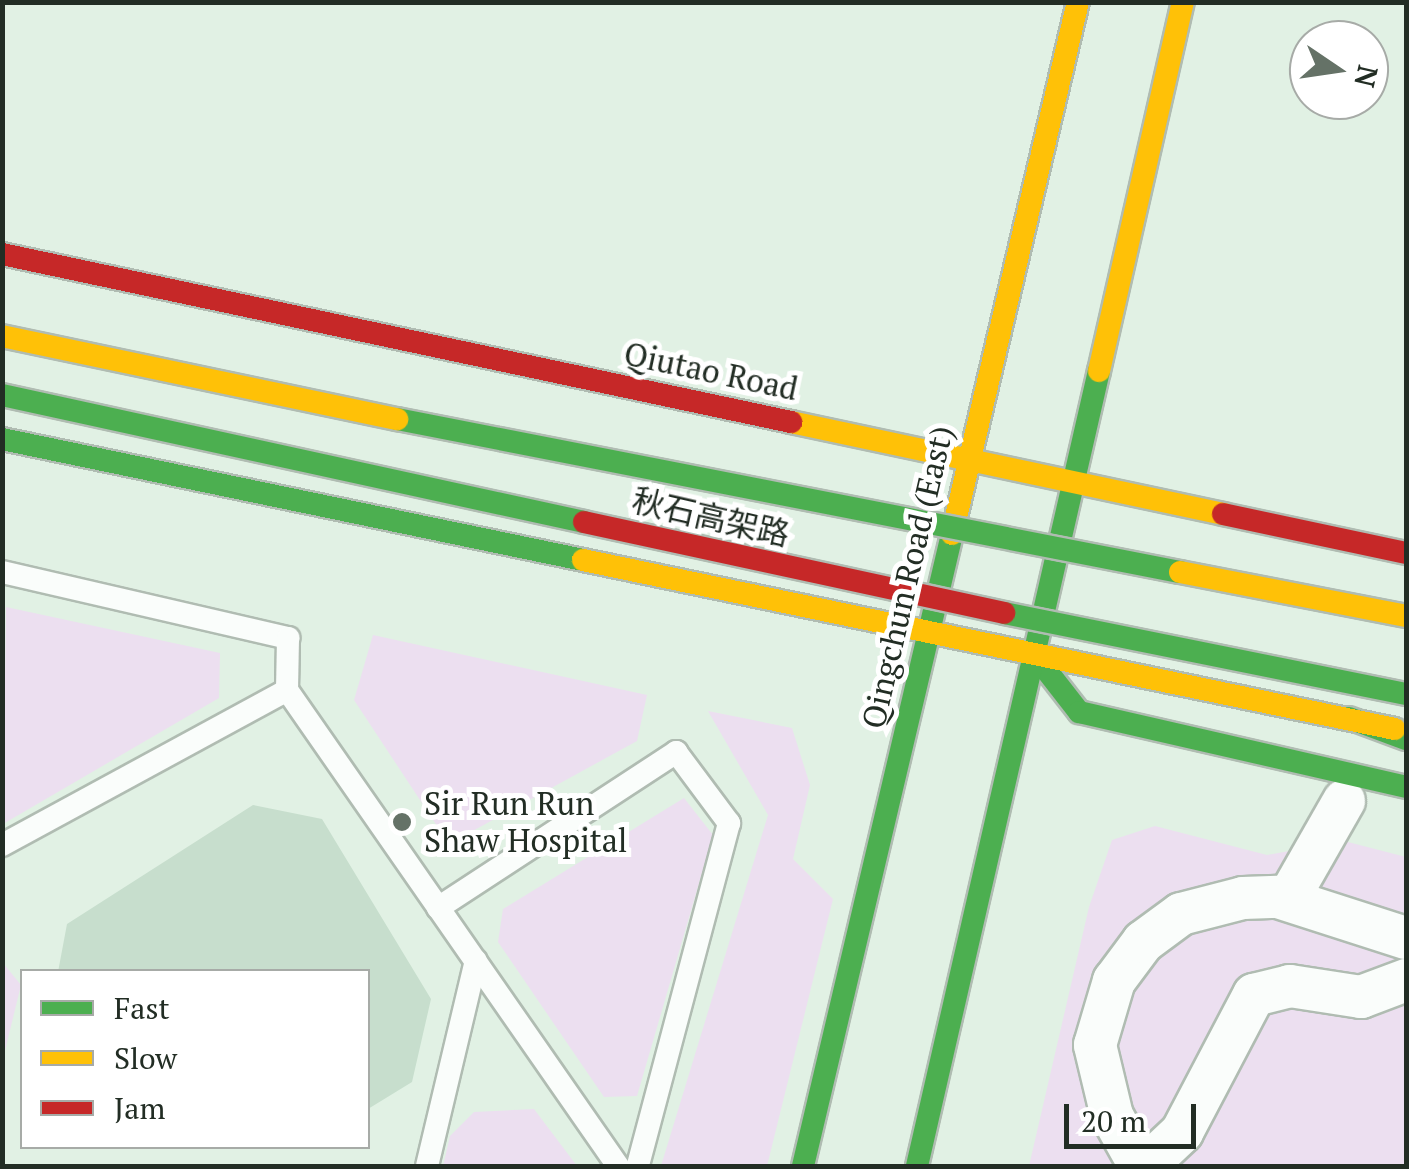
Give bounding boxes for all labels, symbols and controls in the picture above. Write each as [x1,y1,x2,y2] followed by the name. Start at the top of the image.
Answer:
[1289,20,1389,120] north arrow
[1346,62,1387,91] text: N
[621,334,801,408] street label: Qiutao Road
[853,422,961,732] street label: Qingchun Road (East)
[629,480,793,554] street label: 秋石高架路
[424,785,627,860] place label: Sir Run Run Shaw Hospital
[389,809,415,835] marker: Sir Run Run Shaw Hospital
[20,969,370,1149] legend
[114,988,170,1028] text: Fast
[114,1038,177,1078] text: Slow
[1069,1084,1202,1146] scale bar
[114,1088,165,1128] text: Jam
[1081,1101,1146,1141] text: 20 m

